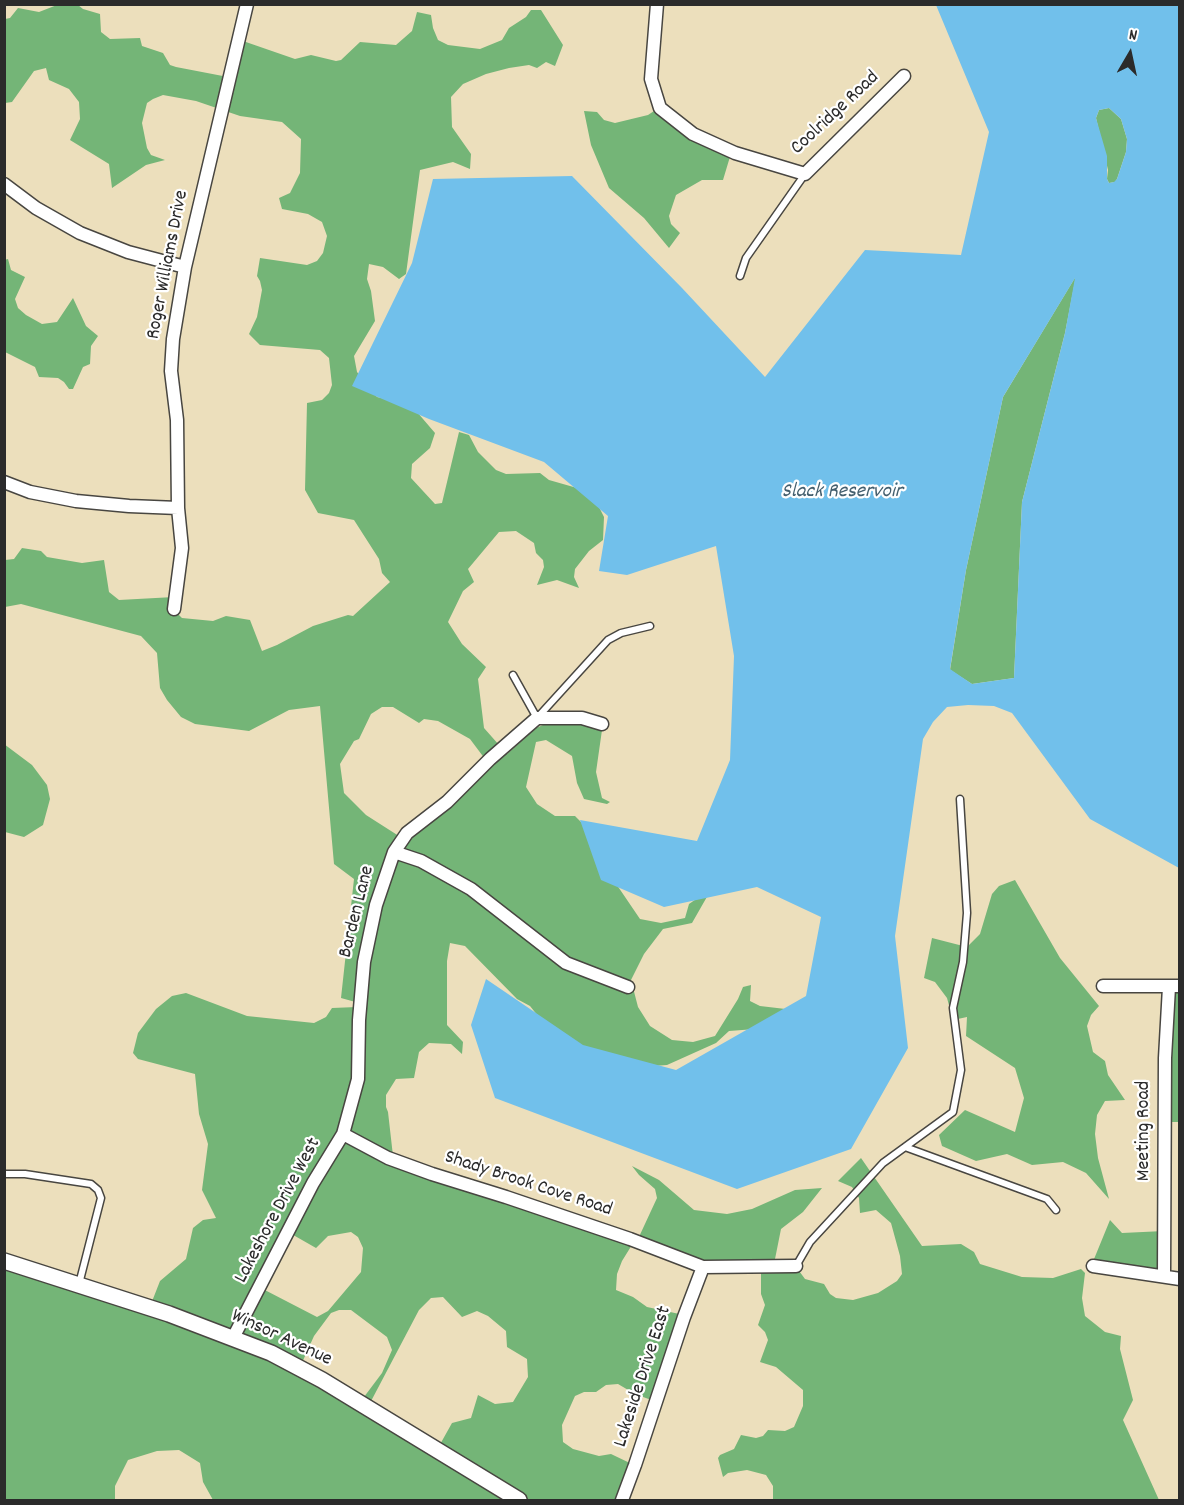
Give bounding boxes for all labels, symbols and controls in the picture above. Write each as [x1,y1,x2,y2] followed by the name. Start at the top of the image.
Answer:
[1100,24,1160,84] north arrow
[1127,24,1139,48] text: N
[787,67,885,161] street label: Coolridge Road
[143,189,195,341] street label: Roger Williams Drive
[781,480,903,506] water label: Slack Reservoir
[335,864,381,960] street label: Barden Lane
[1133,1081,1157,1181] street label: Meeting Road
[231,1134,327,1288] street label: Lakeshore Drive West
[441,1147,615,1223] street label: Shady Brook Cove Road
[610,1303,678,1451] street label: Lakeside Drive East
[227,1305,335,1373] street label: Winsor Avenue

